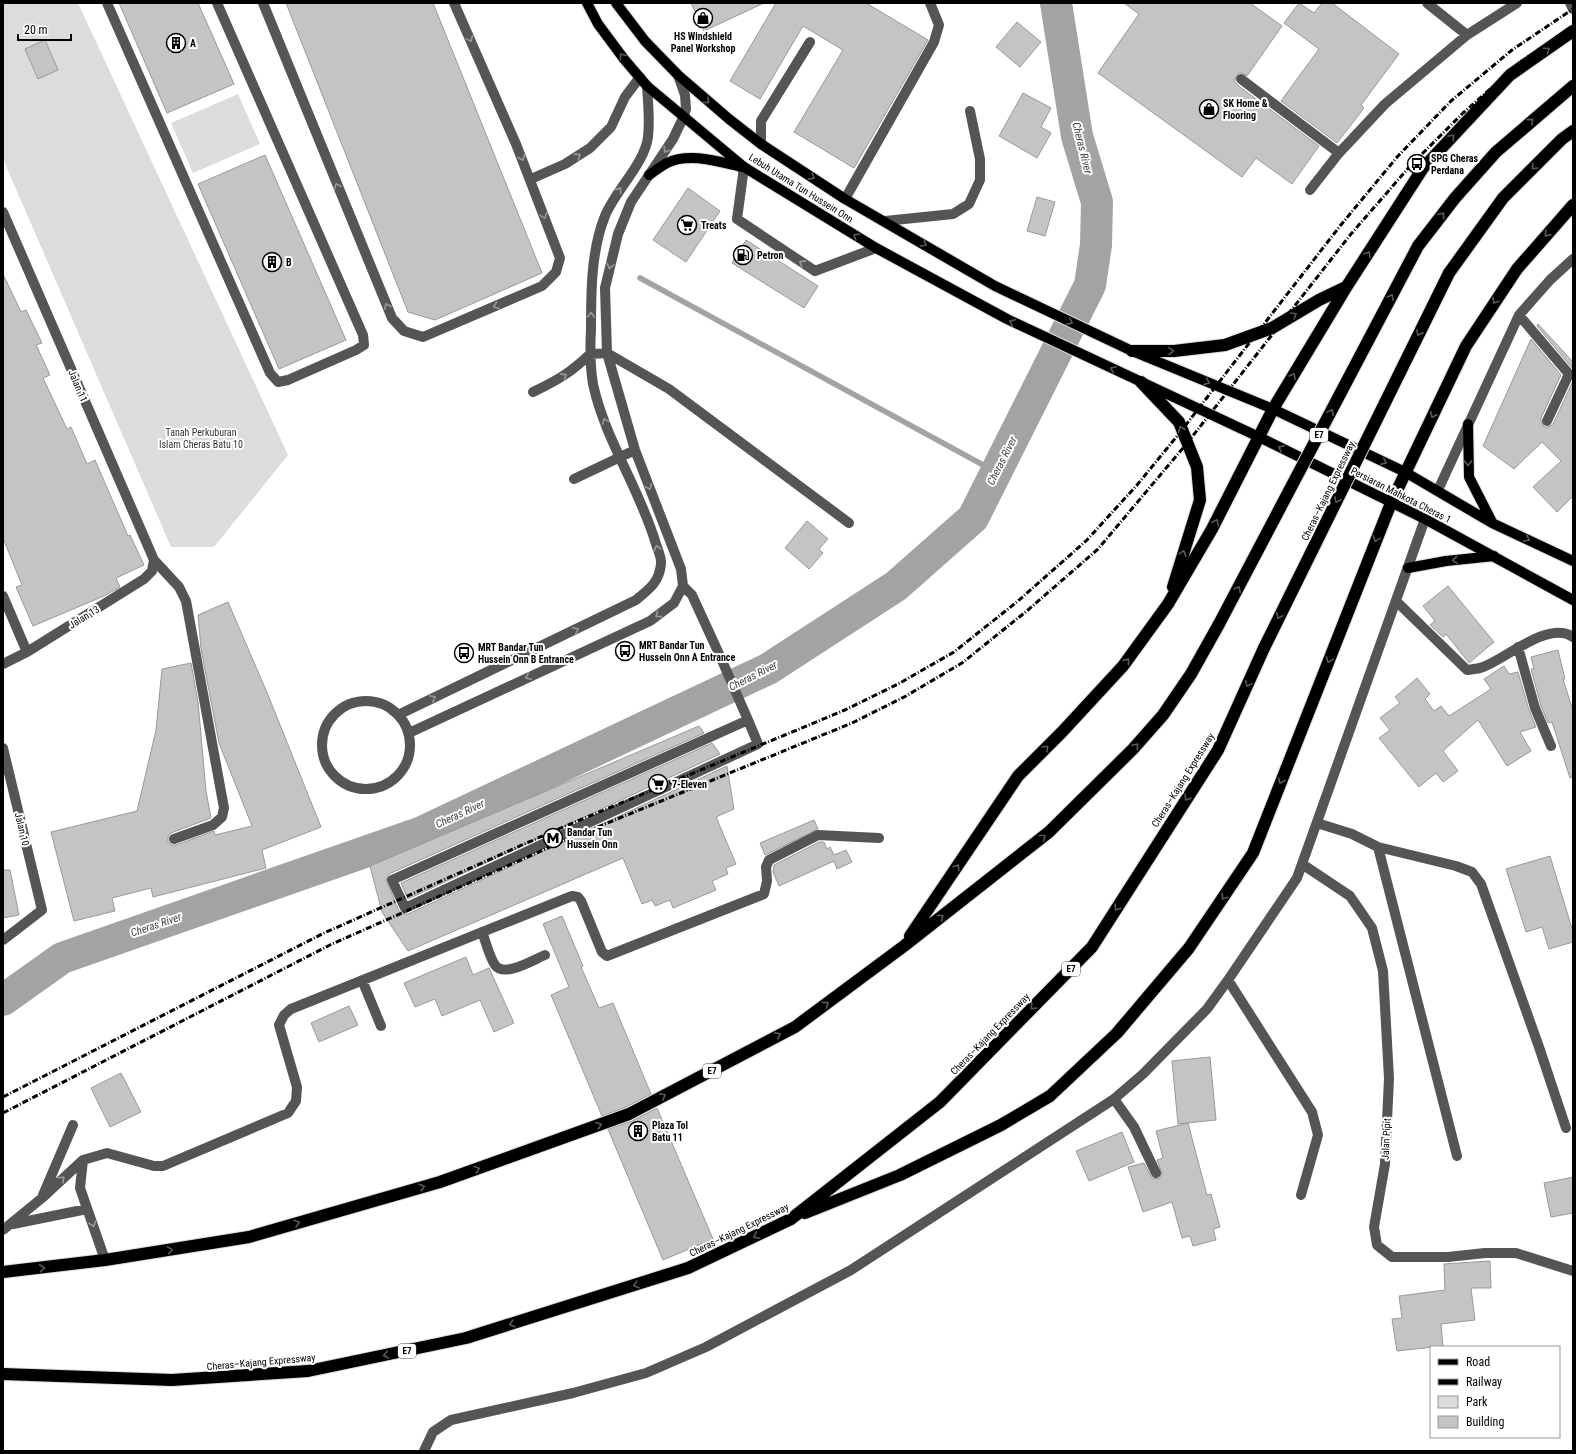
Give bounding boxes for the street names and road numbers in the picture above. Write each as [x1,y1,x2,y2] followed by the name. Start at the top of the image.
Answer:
[747,151,855,225] street label: Lebuh Utama Tun Hussein Onn
[66,368,90,404] street label: Jalan 11
[1310,428,1328,442] road number: E7
[1299,440,1357,542] street label: Cheras–Kajang Expressway
[1349,465,1453,525] street label: Persiaran Mahkota Cheras 1
[67,603,101,631] street label: Jalan 13
[1149,731,1217,829] street label: Cheras–Kajang Expressway
[13,811,31,847] street label: Jalan 10
[1062,962,1080,976] road number: E7
[948,991,1032,1077] street label: Cheras–Kajang Expressway
[703,1064,721,1078] road number: E7
[1379,1118,1393,1160] street label: Jalan Pipit
[688,1201,790,1259] street label: Cheras–Kajang Expressway
[398,1344,416,1358] road number: E7
[206,1352,316,1372] street label: Cheras–Kajang Expressway

